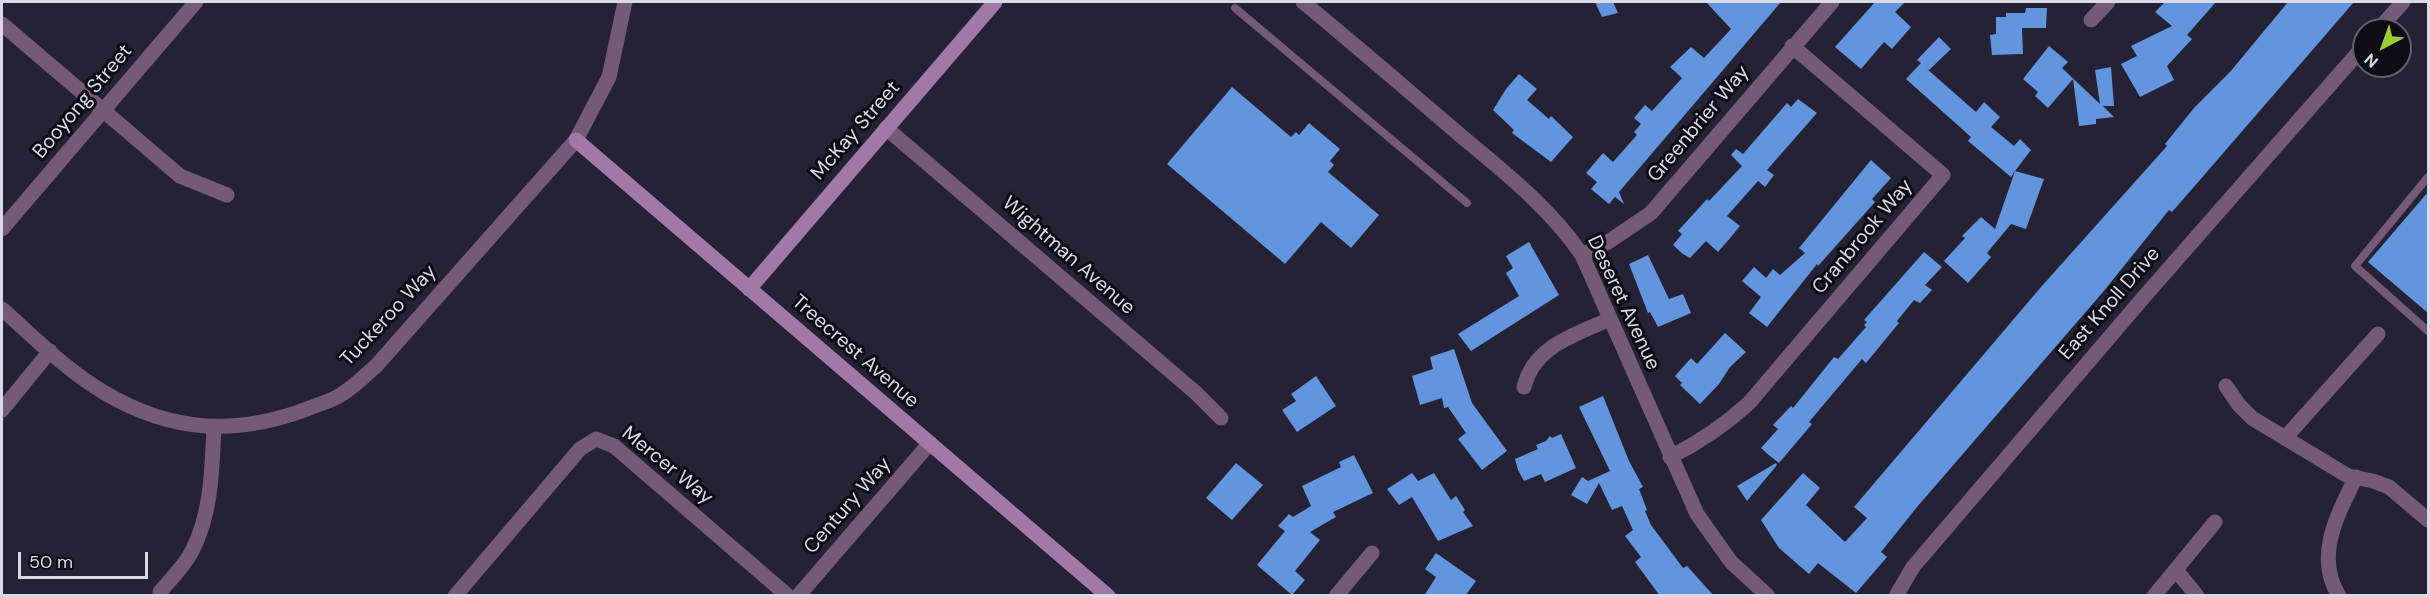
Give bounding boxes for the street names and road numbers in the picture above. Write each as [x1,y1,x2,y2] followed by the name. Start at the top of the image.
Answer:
[28,40,138,164] street label: Booyong Street
[1643,61,1755,187] street label: Greenbrier Way
[807,77,905,185] street label: McKay Street
[1808,175,1918,299] street label: Cranbrook Way
[997,192,1139,320] street label: Wightman Avenue
[1581,232,1665,374] street label: Deseret Avenue
[2055,243,2165,365] street label: East Knoll Drive
[336,260,442,372] street label: Tuckeroo Way
[787,290,923,414] street label: Treecrest Avenue
[616,422,718,510] street label: Mercer Way
[799,453,897,559] street label: Century Way

